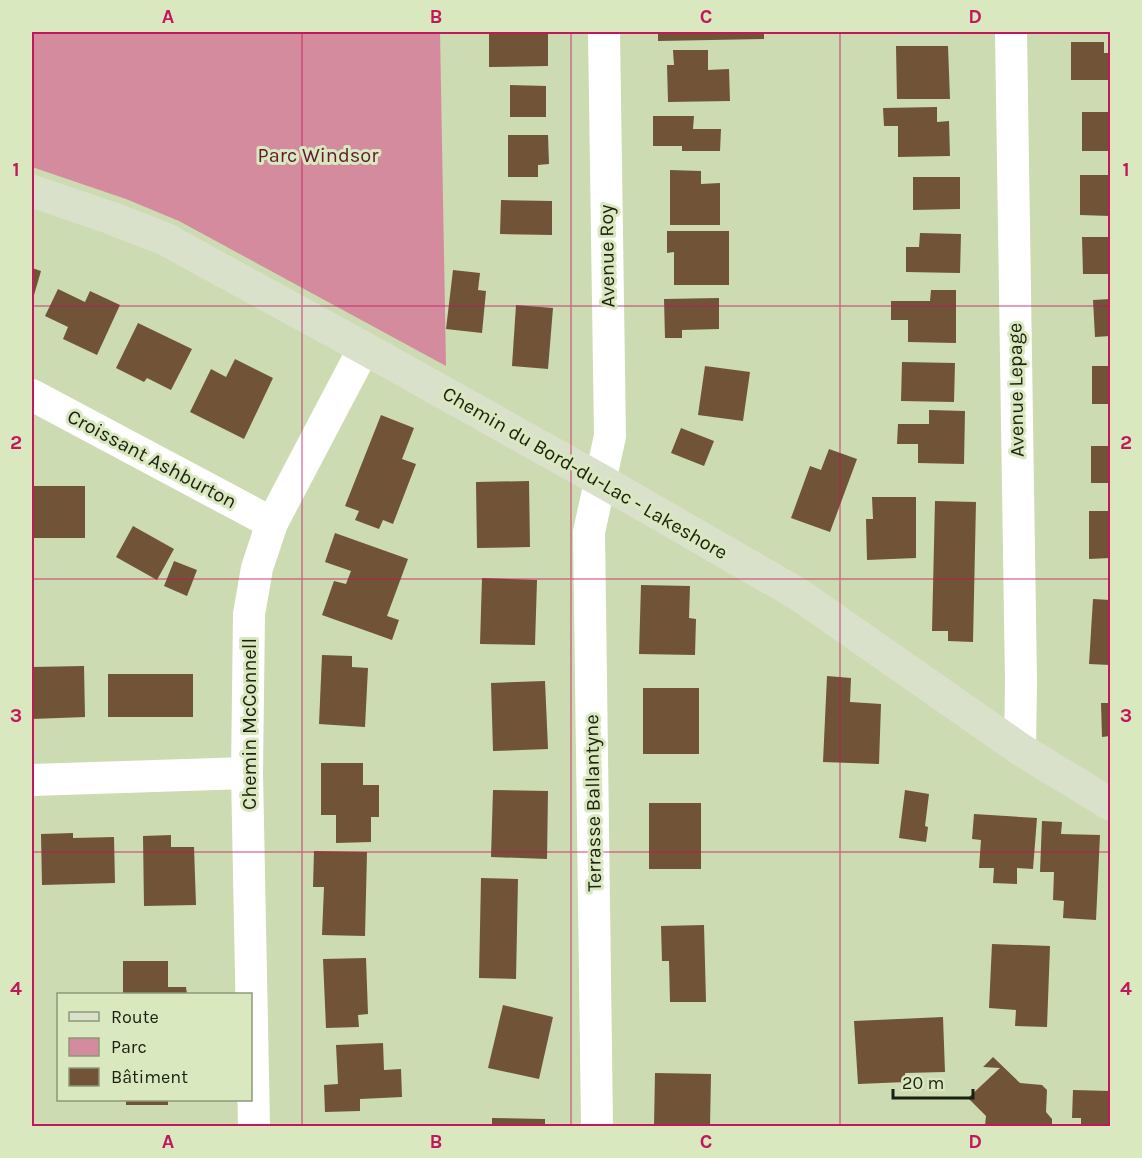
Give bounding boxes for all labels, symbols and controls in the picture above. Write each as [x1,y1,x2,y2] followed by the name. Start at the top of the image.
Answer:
[162,5,175,28] text: A
[430,5,442,28] text: B
[700,5,712,28] text: C
[968,5,982,28] text: D
[258,144,379,167] park label: Parc Windsor
[12,158,20,181] text: 1
[1122,158,1130,181] text: 1
[595,204,619,308] street label: Avenue Roy
[1003,323,1029,457] street label: Avenue Lepage
[438,382,732,564] street label: Chemin du Bord-du-Lac - Lakeshore
[63,405,241,513] street label: Croissant Ashburton
[10,431,22,454] text: 2
[1120,431,1132,454] text: 2
[238,638,261,810] street label: Chemin McConnell
[10,704,22,727] text: 3
[1120,704,1132,727] text: 3
[580,714,606,892] street label: Terrasse Ballantyne
[10,977,22,1000] text: 4
[1120,977,1132,1000] text: 4
[57,993,252,1101] legend
[111,1006,159,1028] text: Route
[111,1036,147,1058] text: Parc
[893,1062,972,1100] scale bar
[111,1066,188,1088] text: Bâtiment
[902,1072,944,1094] text: 20 m
[162,1130,175,1153] text: A
[430,1130,442,1153] text: B
[700,1130,712,1153] text: C
[968,1130,982,1153] text: D

